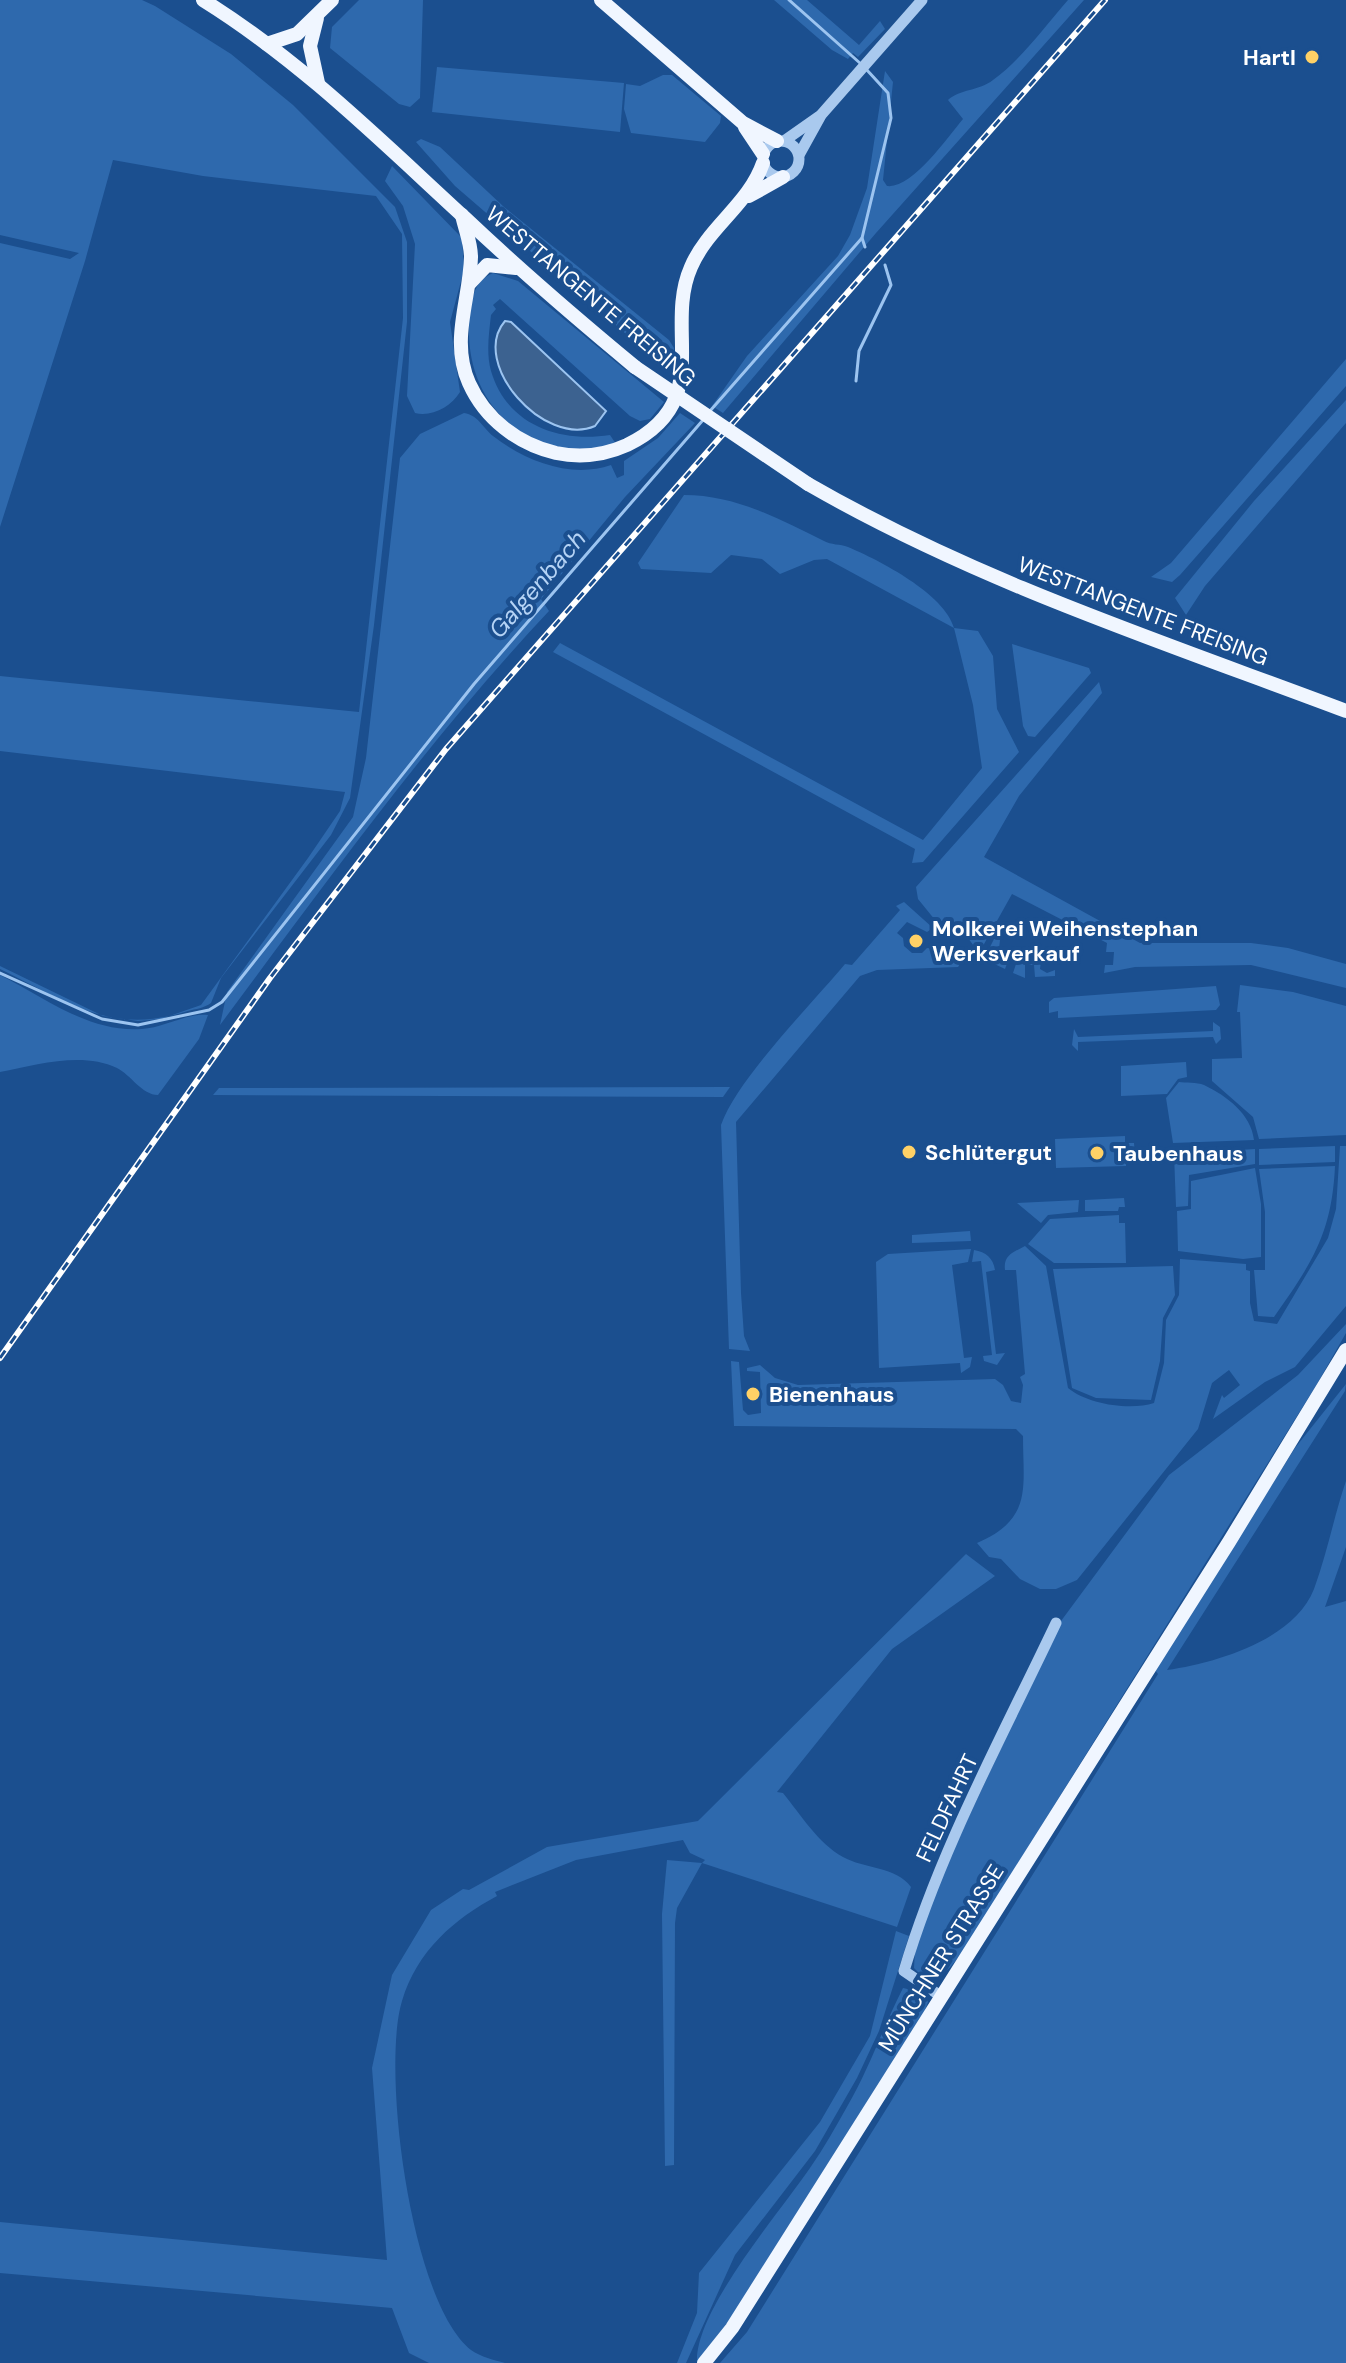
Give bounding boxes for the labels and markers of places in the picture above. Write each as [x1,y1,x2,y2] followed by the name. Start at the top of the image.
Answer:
[1243,43,1296,72] place label: Hartl
[1303,48,1321,66] marker: Hartl
[932,914,1198,968] place label: Molkerei Weihenstephan Werksverkauf
[907,932,925,950] marker: Molkerei Weihenstephan Werksverkauf
[925,1138,1052,1167] place label: Schlütergut
[1113,1139,1244,1168] place label: Taubenhaus
[900,1143,918,1161] marker: Schlütergut
[1088,1144,1106,1162] marker: Taubenhaus
[769,1380,894,1409] place label: Bienenhaus
[744,1385,762,1403] marker: Bienenhaus

